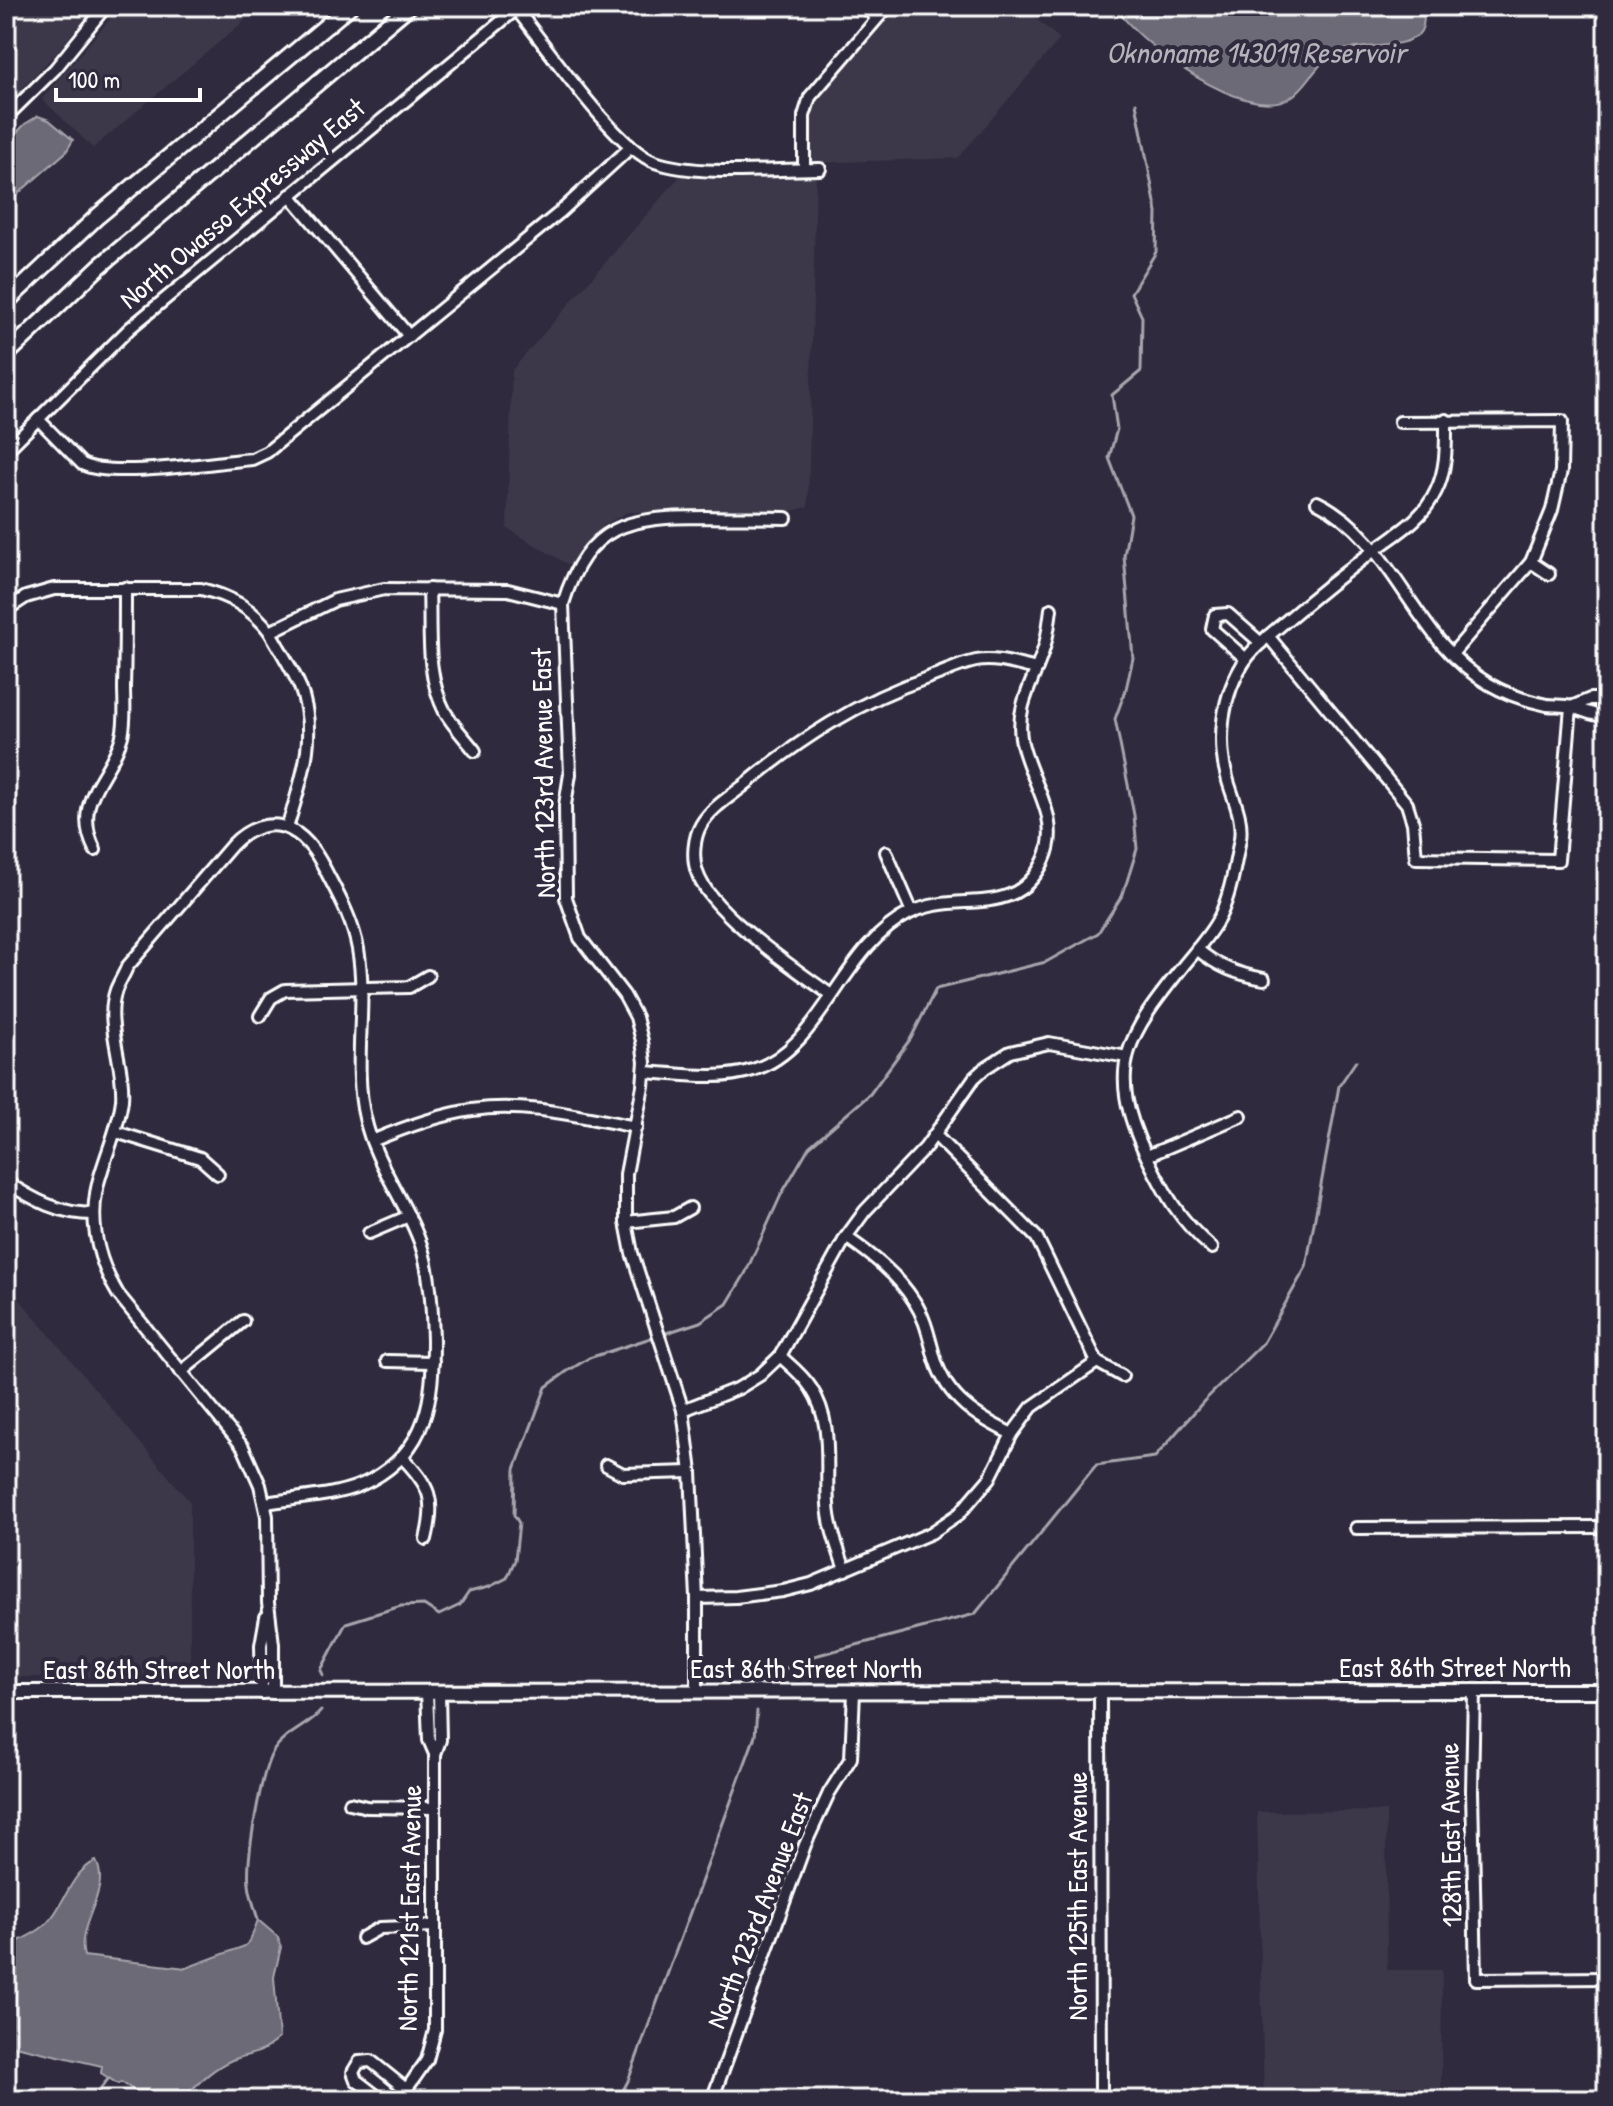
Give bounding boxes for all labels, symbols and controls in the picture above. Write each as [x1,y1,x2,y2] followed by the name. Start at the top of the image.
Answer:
[1106,32,1410,72] water label: Oknoname 143019 Reservoir
[56,52,200,102] scale bar
[68,63,120,95] text: 100 m
[111,89,373,317] street label: North Owasso Expressway East
[522,647,564,898] street label: North 123rd Avenue East
[1339,1648,1571,1686] street label: East 86th Street North
[690,1649,922,1687] street label: East 86th Street North
[43,1650,275,1688] street label: East 86th Street North
[1429,1742,1471,1928] street label: 128th East Avenue
[1058,1772,1096,2020] street label: North 125th East Avenue
[388,1785,430,2031] street label: North 121st East Avenue
[696,1786,822,2033] street label: North 123rd Avenue East

